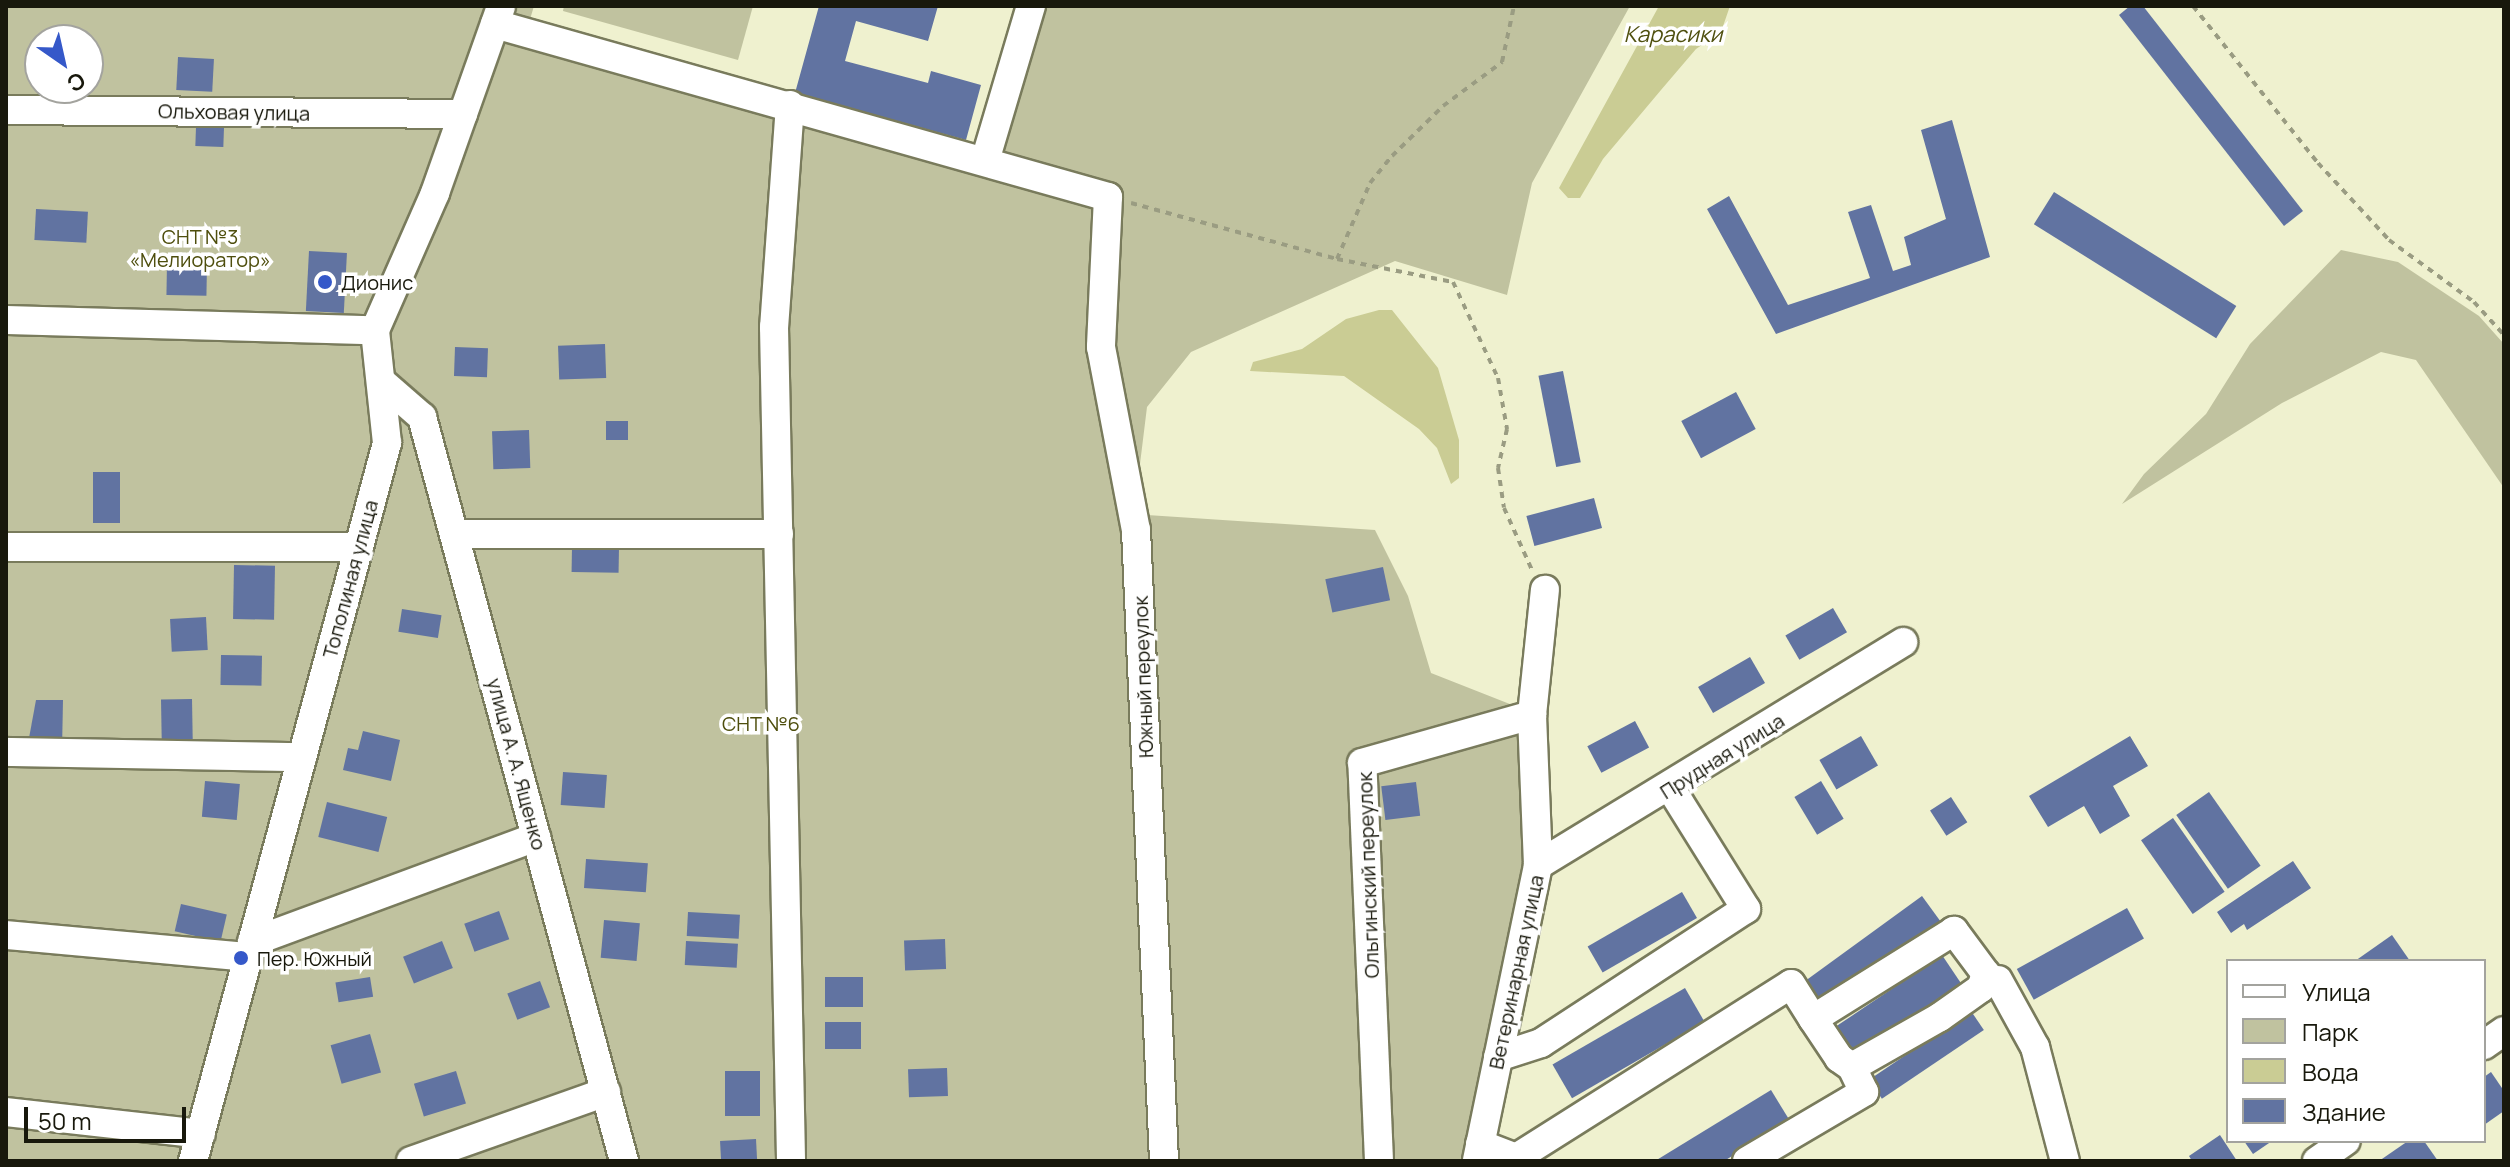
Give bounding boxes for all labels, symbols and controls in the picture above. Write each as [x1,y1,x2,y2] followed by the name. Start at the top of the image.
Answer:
[1624,22,1722,48] water label: Карасики
[24,24,104,104] north arrow
[61,65,91,99] text: С
[158,99,310,125] street label: Ольховая улица
[129,224,271,271] park label: СНТ №3 «Мелиоратор»
[341,270,413,294] place label: Дионис
[316,273,334,291] marker: Дионис
[317,497,383,661] street label: Тополиная улица
[1128,595,1158,759] street label: Южный переулок
[482,675,552,853] street label: улица А. А. Ященко
[1655,708,1789,804] street label: Прудная улица
[722,711,800,735] park label: СНТ №6
[1352,771,1384,979] street label: Ольгинский переулок
[1484,873,1548,1071] street label: Ветеринарная улица
[257,946,372,970] place label: Пер. Южный
[232,949,250,967] marker: Пер. Южный
[2226,959,2486,1143] legend
[2302,975,2371,1008] text: Улица
[2302,1015,2358,1048] text: Парк
[2302,1055,2359,1088] text: Вода
[28,1091,190,1141] scale bar
[2302,1095,2386,1128] text: Здание
[38,1104,92,1137] text: 50 m

